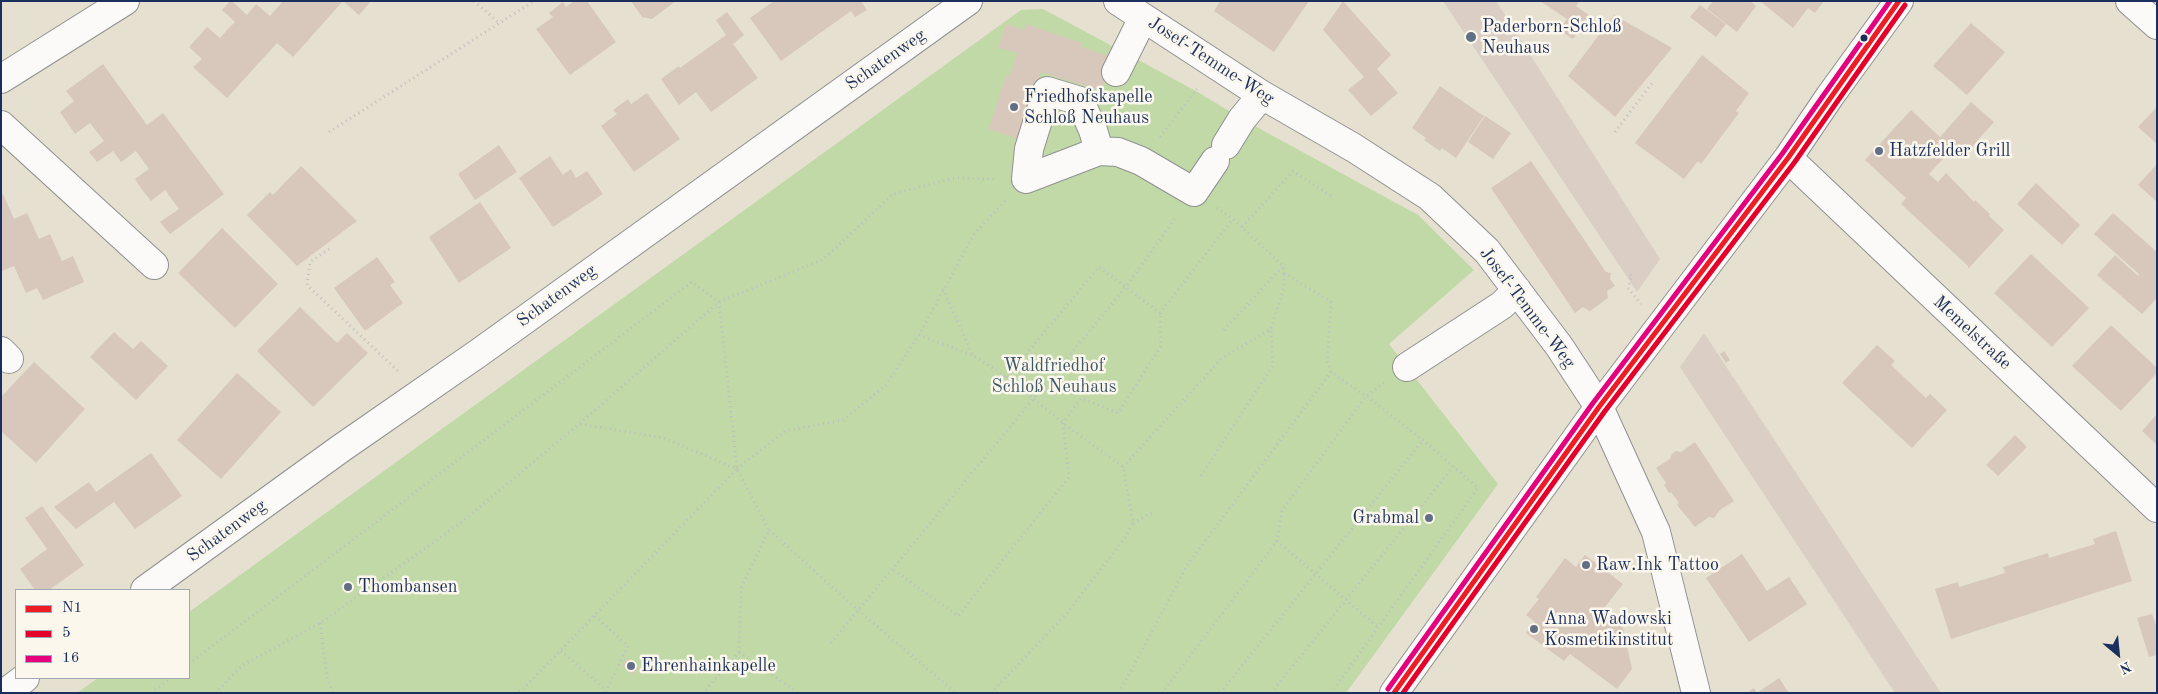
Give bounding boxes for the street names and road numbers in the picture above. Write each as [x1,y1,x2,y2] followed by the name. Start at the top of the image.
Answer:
[1144,12,1278,110] street label: Josef-Temme-Weg
[842,24,930,96] street label: Schatenweg
[1474,243,1580,373] street label: Josef-Temme-Weg
[513,260,601,332] street label: Schatenweg
[1928,291,2016,375] street label: Memelstraße
[183,495,271,567] street label: Schatenweg

